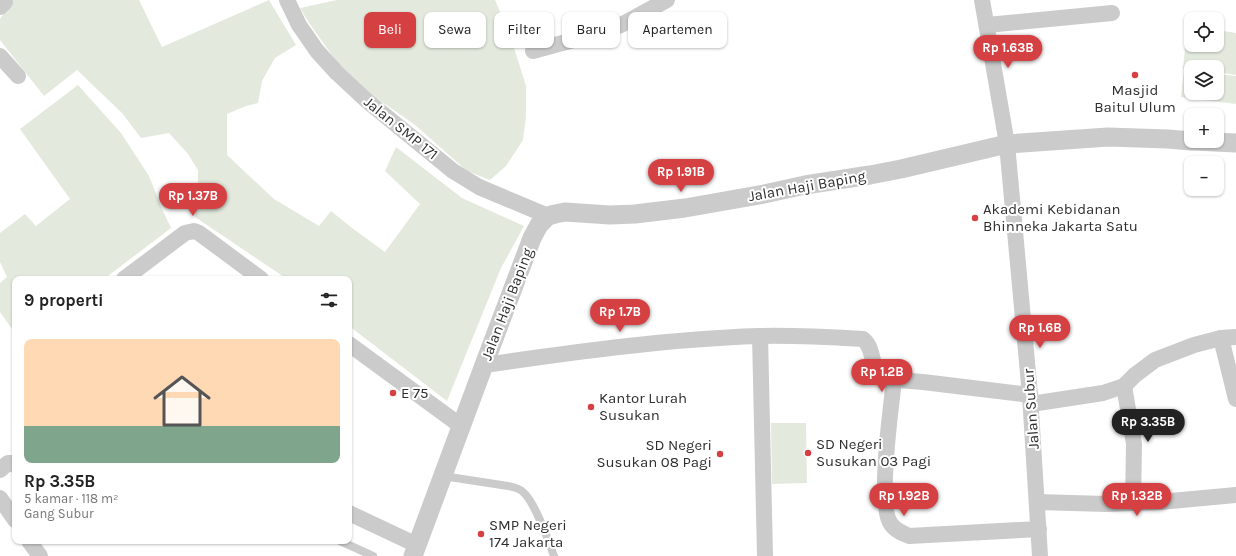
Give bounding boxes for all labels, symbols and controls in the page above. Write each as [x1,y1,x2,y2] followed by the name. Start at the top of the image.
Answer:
[364,12,416,48] chip: Beli
[424,12,486,48] chip: Sewa
[494,12,554,48] chip: Filter
[562,12,620,48] chip: Baru
[628,12,727,48] chip: Apartemen
[1184,12,1224,196] map controls
[1184,12,1224,52] button: locate
[967,35,1049,69] pin: Rp 1.63B
[982,40,1034,55] text: Rp 1.63B
[1184,60,1224,100] button: layers
[1130,70,1140,80] marker: Masjid Baitul Ulum
[1094,81,1176,116] place label: Masjid Baitul Ulum
[360,93,442,163] street label: Jalan SMP 171
[1184,108,1224,148] button: +
[1184,156,1224,196] button: −
[640,159,722,193] pin: Rp 1.91B
[657,164,705,179] text: Rp 1.91B
[747,167,868,205] street label: Jalan Haji Baping
[152,183,234,217] pin: Rp 1.37B
[168,188,218,203] text: Rp 1.37B
[983,200,1138,235] place label: Akademi Kebidanan Bhinneka Jakarta Satu
[970,213,980,223] marker: Akademi Kebidanan Bhinneka Jakarta Satu
[477,245,537,363] street label: Jalan Haji Baping
[318,289,340,311] icon: filters
[24,290,104,310] text: 9 properti
[583,299,657,333] pin: Rp 1.7B
[599,304,641,319] text: Rp 1.7B
[1003,315,1077,349] pin: Rp 1.6B
[1018,320,1062,335] text: Rp 1.6B
[845,359,919,393] pin: Rp 1.2B
[860,364,904,379] text: Rp 1.2B
[146,365,218,437] icon: home
[1019,367,1043,450] street label: Jalan Subur
[401,384,429,402] place label: E 75
[388,388,398,398] marker: E 75
[599,389,687,424] place label: Kantor Lurah Susukan
[586,402,596,412] marker: Kantor Lurah Susukan
[1107,409,1189,443] pin: Rp 3.35B
[1121,414,1175,429] text: Rp 3.35B
[816,435,931,470] place label: SD Negeri Susukan 03 Pagi
[596,436,712,471] place label: SD Negeri Susukan 08 Pagi
[803,448,813,458] marker: SD Negeri Susukan 03 Pagi
[715,449,725,459] marker: SD Negeri Susukan 08 Pagi
[24,471,95,491] text: Rp 3.35B
[863,483,945,517] pin: Rp 1.92B
[1096,483,1178,517] pin: Rp 1.32B
[878,488,930,503] text: Rp 1.92B
[1111,488,1163,503] text: Rp 1.32B
[24,491,118,506] text: 5 kamar · 118 m²
[24,506,94,521] text: Gang Subur
[489,516,567,551] place label: SMP Negeri 174 Jakarta
[476,529,486,539] marker: SMP Negeri 174 Jakarta

